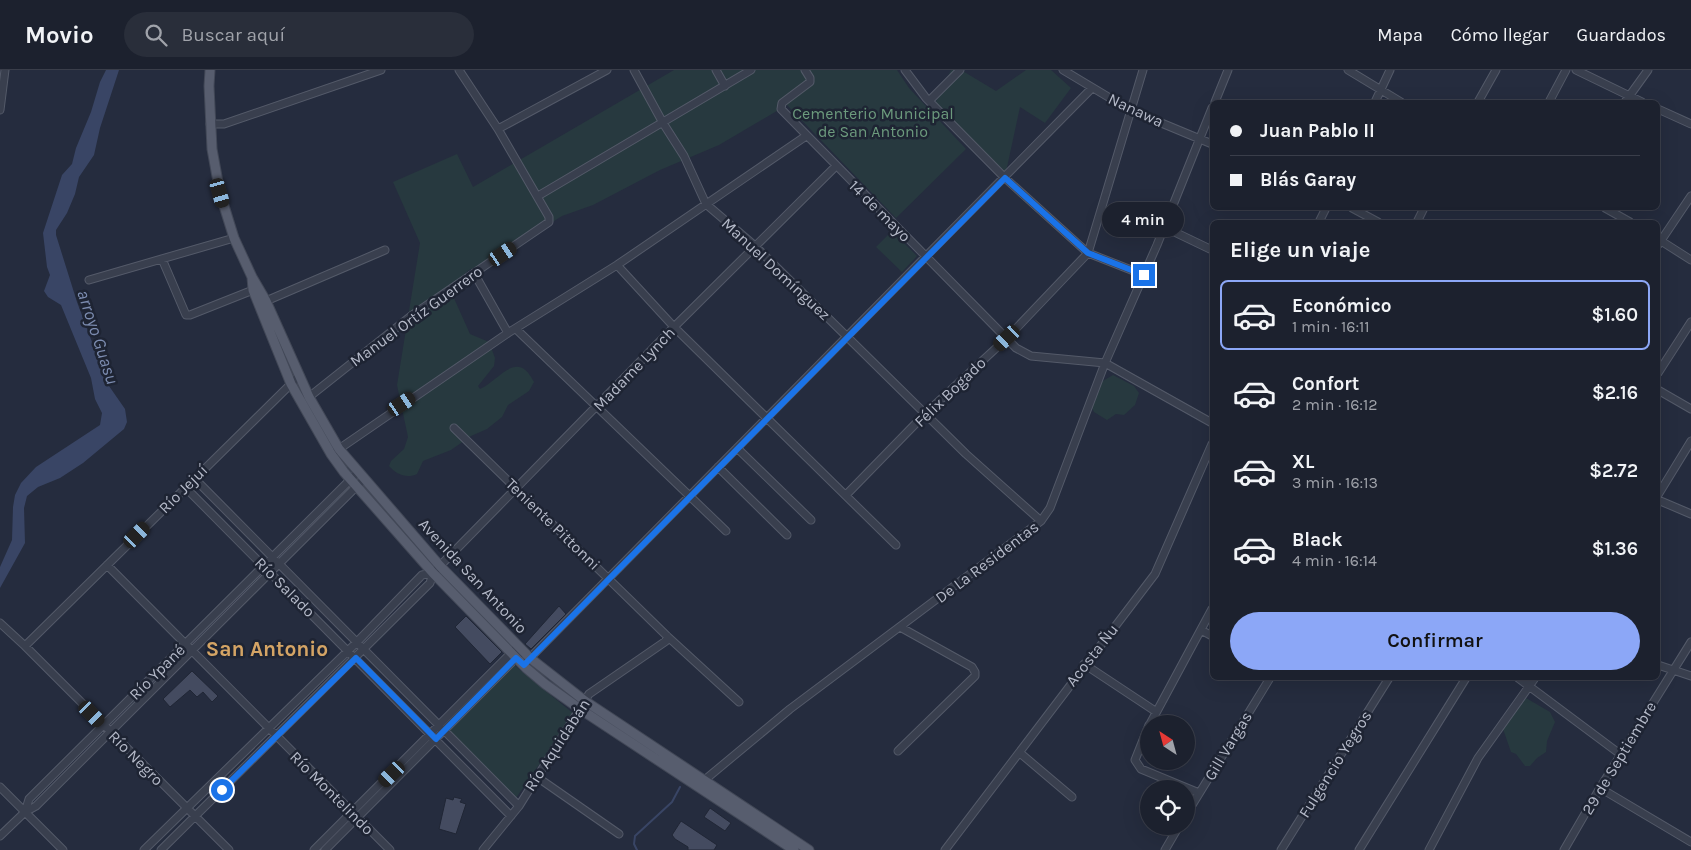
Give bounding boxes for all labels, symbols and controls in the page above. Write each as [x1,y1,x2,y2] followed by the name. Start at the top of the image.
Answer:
[124,12,474,57] search box
[25,21,94,49] text: Movio
[142,21,170,49] icon: search
[182,24,285,46] text: Buscar aquí
[1377,24,1423,46] text: Mapa
[1451,24,1549,46] text: Cómo llegar
[1577,24,1666,46] text: Guardados
[1105,89,1167,131] street label: Nanawa
[792,104,954,141] park label: Cementerio Municipal de San Antonio
[1260,120,1375,142] text: Juan Pablo II
[1260,169,1356,191] text: Blás Garay
[845,176,915,246] street label: 14 de mayo
[208,177,231,209] car
[1103,202,1185,238] callout: 4 min
[1121,210,1165,229] text: 4 min
[718,214,834,324] street label: Manuel Domínguez
[1230,237,1370,263] text: Elige un viaje
[486,239,519,269] car
[346,262,486,370] street label: Manuel Ortíz Guerrero
[1133,264,1155,286] route end
[72,287,124,387] water label: arroyo Guasu
[1232,293,1277,338] icon: car
[1292,295,1392,317] text: Económico
[1592,304,1638,326] text: $1.60
[1292,317,1370,336] text: 1 min · 16:11
[990,322,1023,354] car
[589,323,679,415] street label: Madame Lynch
[910,353,990,431] street label: Félix Bogado
[1232,371,1277,416] icon: car
[1292,373,1359,395] text: Confort
[1592,382,1638,404] text: $2.16
[385,389,418,419] car
[1292,395,1378,414] text: 2 min · 16:12
[1232,449,1277,494] icon: car
[1292,451,1314,473] text: XL
[155,460,212,517] street label: Río Jejuí
[1589,460,1638,482] text: $2.72
[1292,473,1378,492] text: 3 min · 16:13
[502,474,604,574] street label: Teniente Pittonni
[415,515,531,637] street label: Avenida San Antonio
[932,517,1042,607] street label: De La Residentas
[121,519,152,551] car
[1232,527,1277,572] icon: car
[1292,529,1343,551] text: Black
[1592,538,1638,560] text: $1.36
[1292,551,1377,570] text: 4 min · 16:14
[251,553,319,621] street label: Río Salado
[1230,612,1640,670] button: Confirmar
[1062,620,1122,690] street label: Acosta Ñu
[206,637,328,661] district label: San Antonio
[125,640,189,704] street label: Río Ypané
[520,695,594,795] street label: Río Aquidabán
[76,698,107,730] car
[1578,698,1660,818] street label: 29 de Septiembre
[1294,707,1376,821] street label: Fulgencio Yegros
[1200,708,1256,784] street label: Gill Vargas
[1140,715,1195,770] north arrow
[1140,715,1195,835] map controls
[105,727,167,789] street label: Río Negro
[286,747,378,839] street label: Río Montelindo
[375,758,408,790] car
[211,779,233,801] route start
[1140,780,1195,835] button: locate

